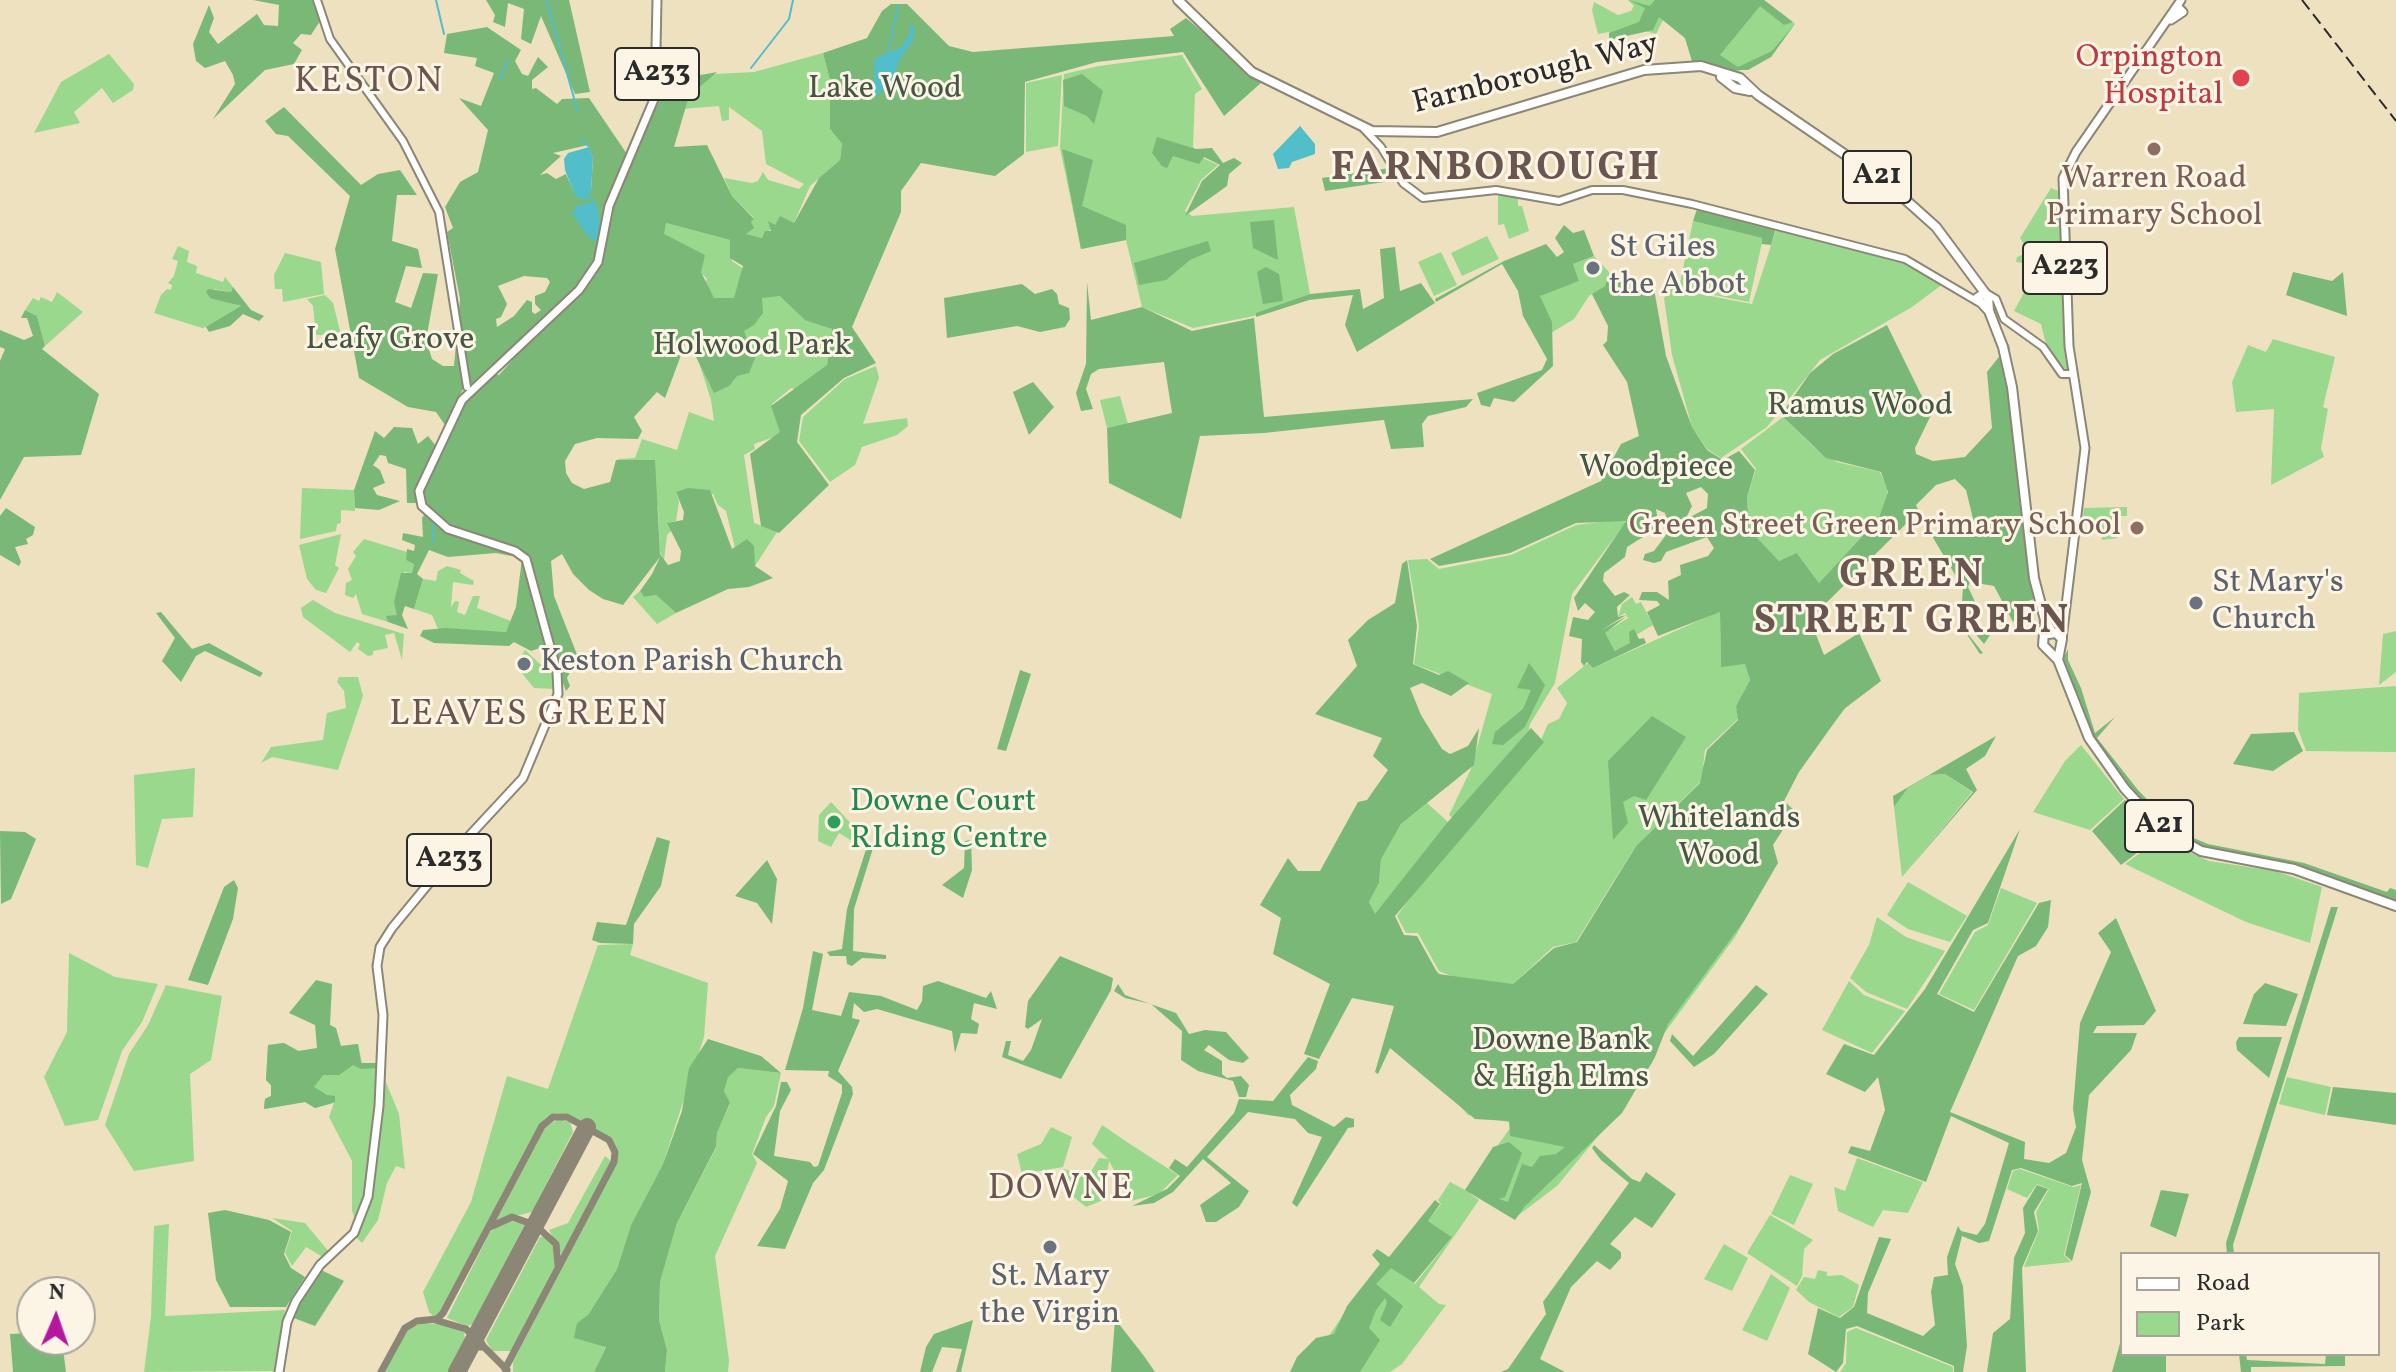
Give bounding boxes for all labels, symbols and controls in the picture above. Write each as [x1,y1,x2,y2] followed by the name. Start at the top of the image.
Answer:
[1409,27,1663,125] street label: Farnborough Way
[2076,41,2223,116] place label: Orpington Hospital
[615,48,699,100] road number: A233
[294,62,444,106] district label: KESTON
[2230,67,2252,89] marker: Orpington Hospital
[808,72,962,110] park label: Lake Wood
[2145,140,2163,158] marker: Warren Road Primary School
[1331,148,1661,196] district label: FARNBOROUGH
[1843,151,1911,203] road number: A21
[2046,162,2262,237] place label: Warren Road Primary School
[1609,231,1746,306] place label: St Giles the Abbot
[2023,242,2107,294] road number: A223
[1584,259,1602,277] marker: St Giles the Abbot
[306,323,474,361] park label: Leafy Grove
[653,329,851,367] park label: Holwood Park
[1767,389,1953,427] park label: Ramus Wood
[1579,451,1733,489] park label: Woodpiece
[1629,509,2121,547] place label: Green Street Green Primary School
[2128,519,2146,537] marker: Green Street Green Primary School
[1753,555,2071,649] district label: GREEN STREET GREEN
[2212,566,2344,641] place label: St Mary's Church
[2187,594,2205,612] marker: St Mary's Church
[540,645,843,683] place label: Keston Parish Church
[515,655,533,673] marker: Keston Parish Church
[389,695,669,739] district label: LEAVES GREEN
[850,785,1048,860] place label: Downe Court RIding Centre
[2125,800,2193,852] road number: A21
[1638,802,1800,877] park label: Whitelands Wood
[825,813,843,831] marker: Downe Court RIding Centre
[407,834,491,886] road number: A233
[1472,1024,1650,1099] park label: Downe Bank & High Elms
[988,1169,1134,1213] district label: DOWNE
[1041,1238,1059,1256] marker: St. Mary the Virgin
[2120,1252,2380,1356] legend
[980,1260,1120,1335] place label: St. Mary the Virgin
[2196,1267,2250,1301] text: Road
[16,1276,96,1356] north arrow
[48,1278,65,1309] text: N
[2196,1307,2245,1341] text: Park

